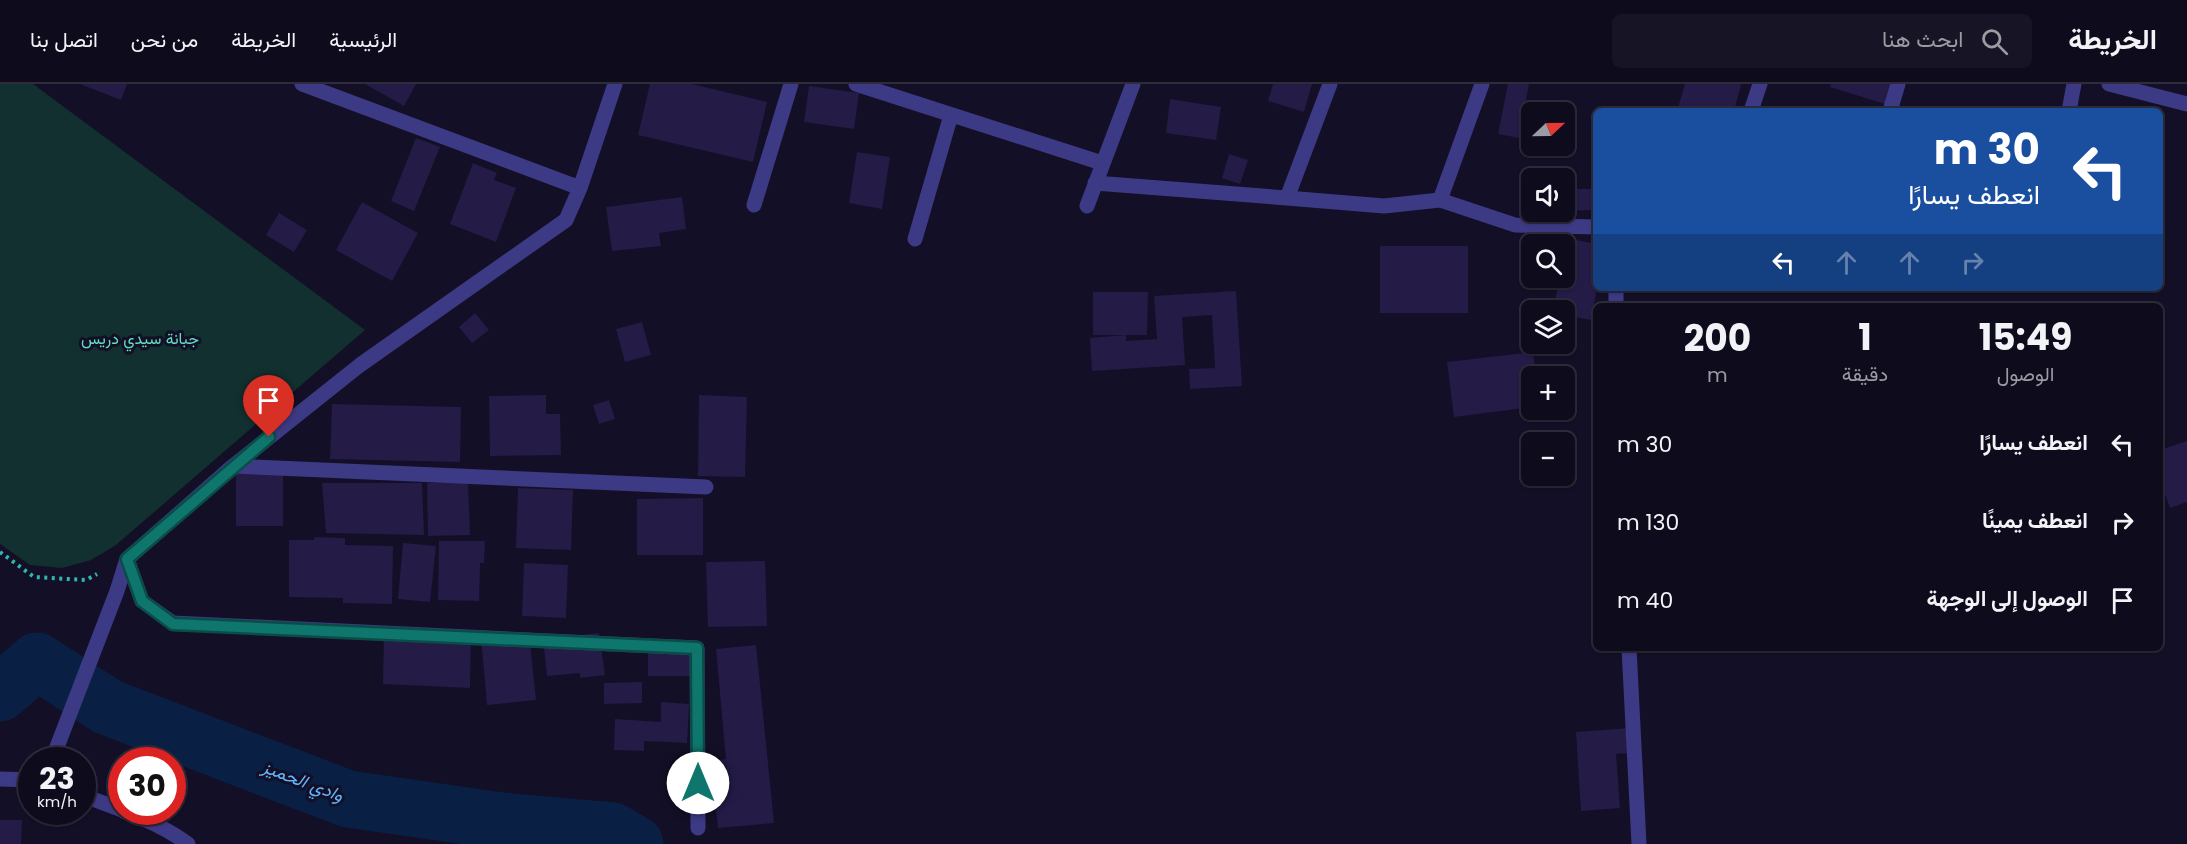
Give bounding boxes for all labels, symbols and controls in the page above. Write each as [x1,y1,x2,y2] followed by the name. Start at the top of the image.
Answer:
[1612,14,2032,68] search box
[2068,20,2157,59] text: الخريطة
[1882,24,1963,55] text: ابحث هنا
[30,25,98,54] text: اتصل بنا
[131,25,198,54] text: من نحن
[231,25,296,54] text: الخريطة
[329,25,397,54] text: الرئيسية
[1978,25,2011,58] icon: search
[1521,102,1575,156] north arrow
[1521,102,1575,486] map controls
[1934,120,2040,179] text: 30 m
[2061,132,2139,210] icon: left
[1521,168,1575,222] button: sound
[1908,176,2040,213] text: انعطف يسارًا
[1521,234,1575,288] button: search
[1767,246,1800,279] icon: left
[1830,246,1863,279] icon: ahead
[1893,246,1926,279] icon: ahead
[1956,246,1989,279] icon: right
[1521,300,1575,354] button: layers
[1858,312,1872,363] text: 1
[1979,312,2072,363] text: 15:49
[1684,313,1751,364] text: 200
[81,327,199,352] park label: جبانة سيدي دريس
[1842,360,1888,388] text: دقيقة
[1997,360,2054,388] text: الوصول
[1707,361,1728,389] text: m
[1521,366,1575,420] button: +
[243,375,294,437] pin
[252,384,285,417] icon: arrive
[1979,427,2088,458] text: انعطف يسارًا
[2106,428,2139,461] icon: left
[1617,429,1672,460] text: 30 m
[1521,432,1575,486] button: −
[1982,505,2088,536] text: انعطف يمينًا
[2106,506,2139,539] icon: right
[1617,507,1679,538] text: 130 m
[1927,583,2088,614] text: الوصول إلى الوجهة
[2106,584,2139,617] icon: arrive
[1617,585,1673,616] text: 40 m
[108,747,186,825] speed limit sign: 30
[666,751,730,815] position arrow
[257,753,347,810] water label: وادي الحميز
[39,757,75,800] text: 23
[37,791,77,812] text: km/h

